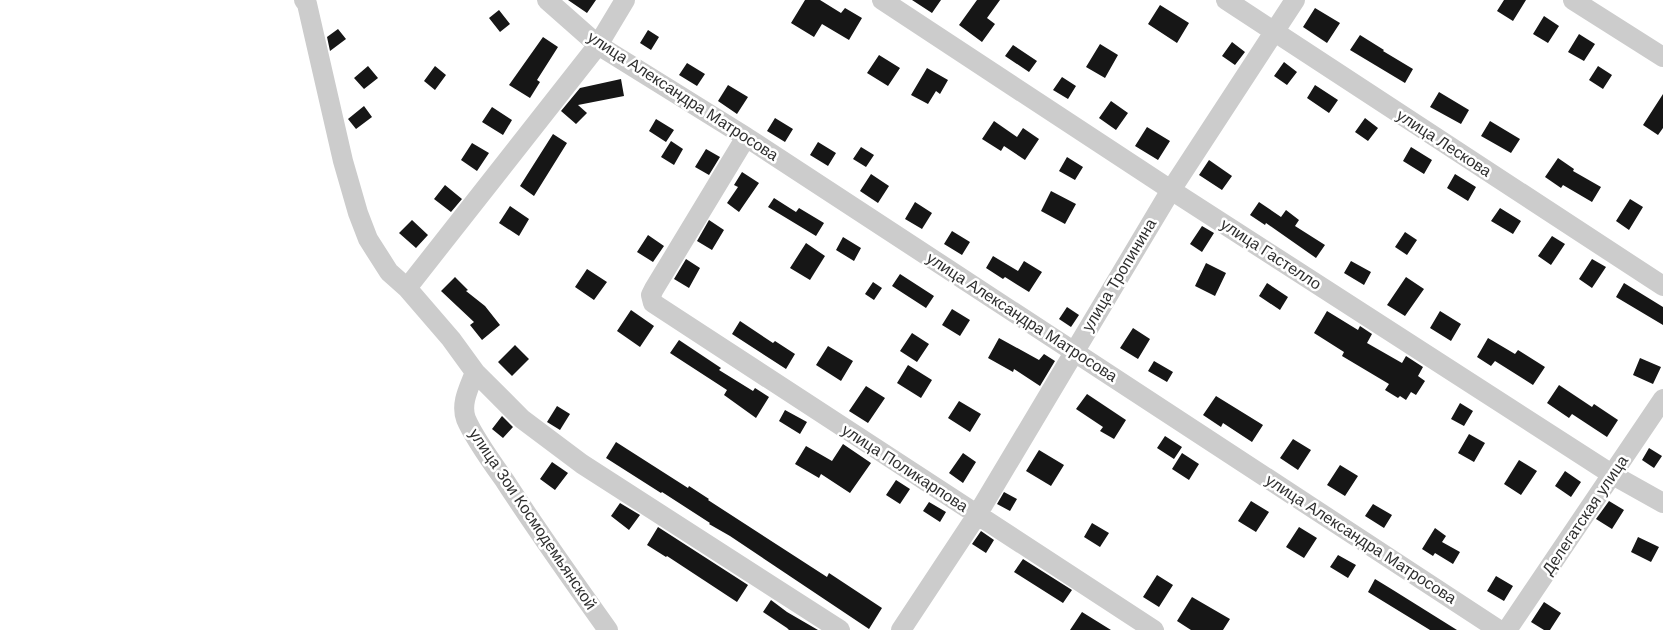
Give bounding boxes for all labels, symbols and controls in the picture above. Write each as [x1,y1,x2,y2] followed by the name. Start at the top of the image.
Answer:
[585,28,781,164] street label: улица Александра Матросова
[1394,106,1494,180] street label: улица Лескова
[1218,215,1325,293] street label: улица Гастелло
[1079,216,1159,334] street label: улица Тропинина
[924,249,1120,385] street label: улица Александра Матросова
[839,421,971,515] street label: улица Поликарпова
[466,425,600,613] street label: улица Зои Космодемьянской
[1539,452,1631,578] street label: Делегатская улица
[1263,471,1459,607] street label: улица Александра Матросова

